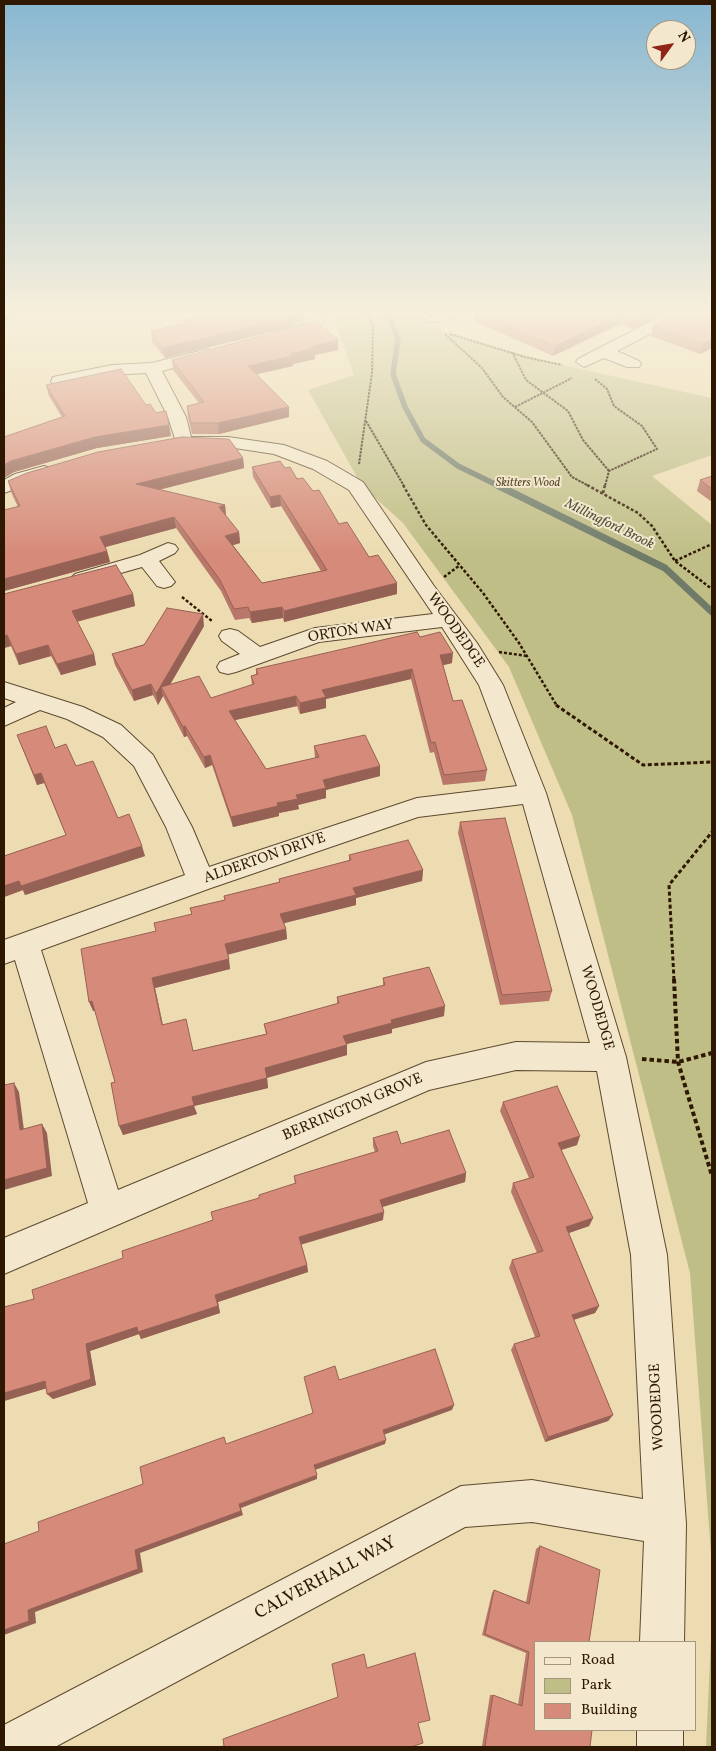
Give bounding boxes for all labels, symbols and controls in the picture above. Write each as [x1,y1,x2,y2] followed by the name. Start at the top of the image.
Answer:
[646,20,696,70] north arrow
[673,28,694,47] text: N
[496,477,560,491] park label: Skitters Wood
[562,496,656,554] water label: Millingford Brook
[422,590,488,672] street label: WOODEDGE
[307,616,395,648] street label: ORTON WAY
[202,830,328,888] street label: ALDERTON DRIVE
[575,963,617,1053] street label: WOODEDGE
[280,1070,426,1146] street label: BERRINGTON GROVE
[647,1363,669,1451] street label: WOODEDGE
[252,1533,400,1625] street label: CALVERHALL WAY
[534,1641,696,1731] legend
[581,1650,615,1671] text: Road
[581,1675,612,1696] text: Park
[581,1700,637,1721] text: Building

